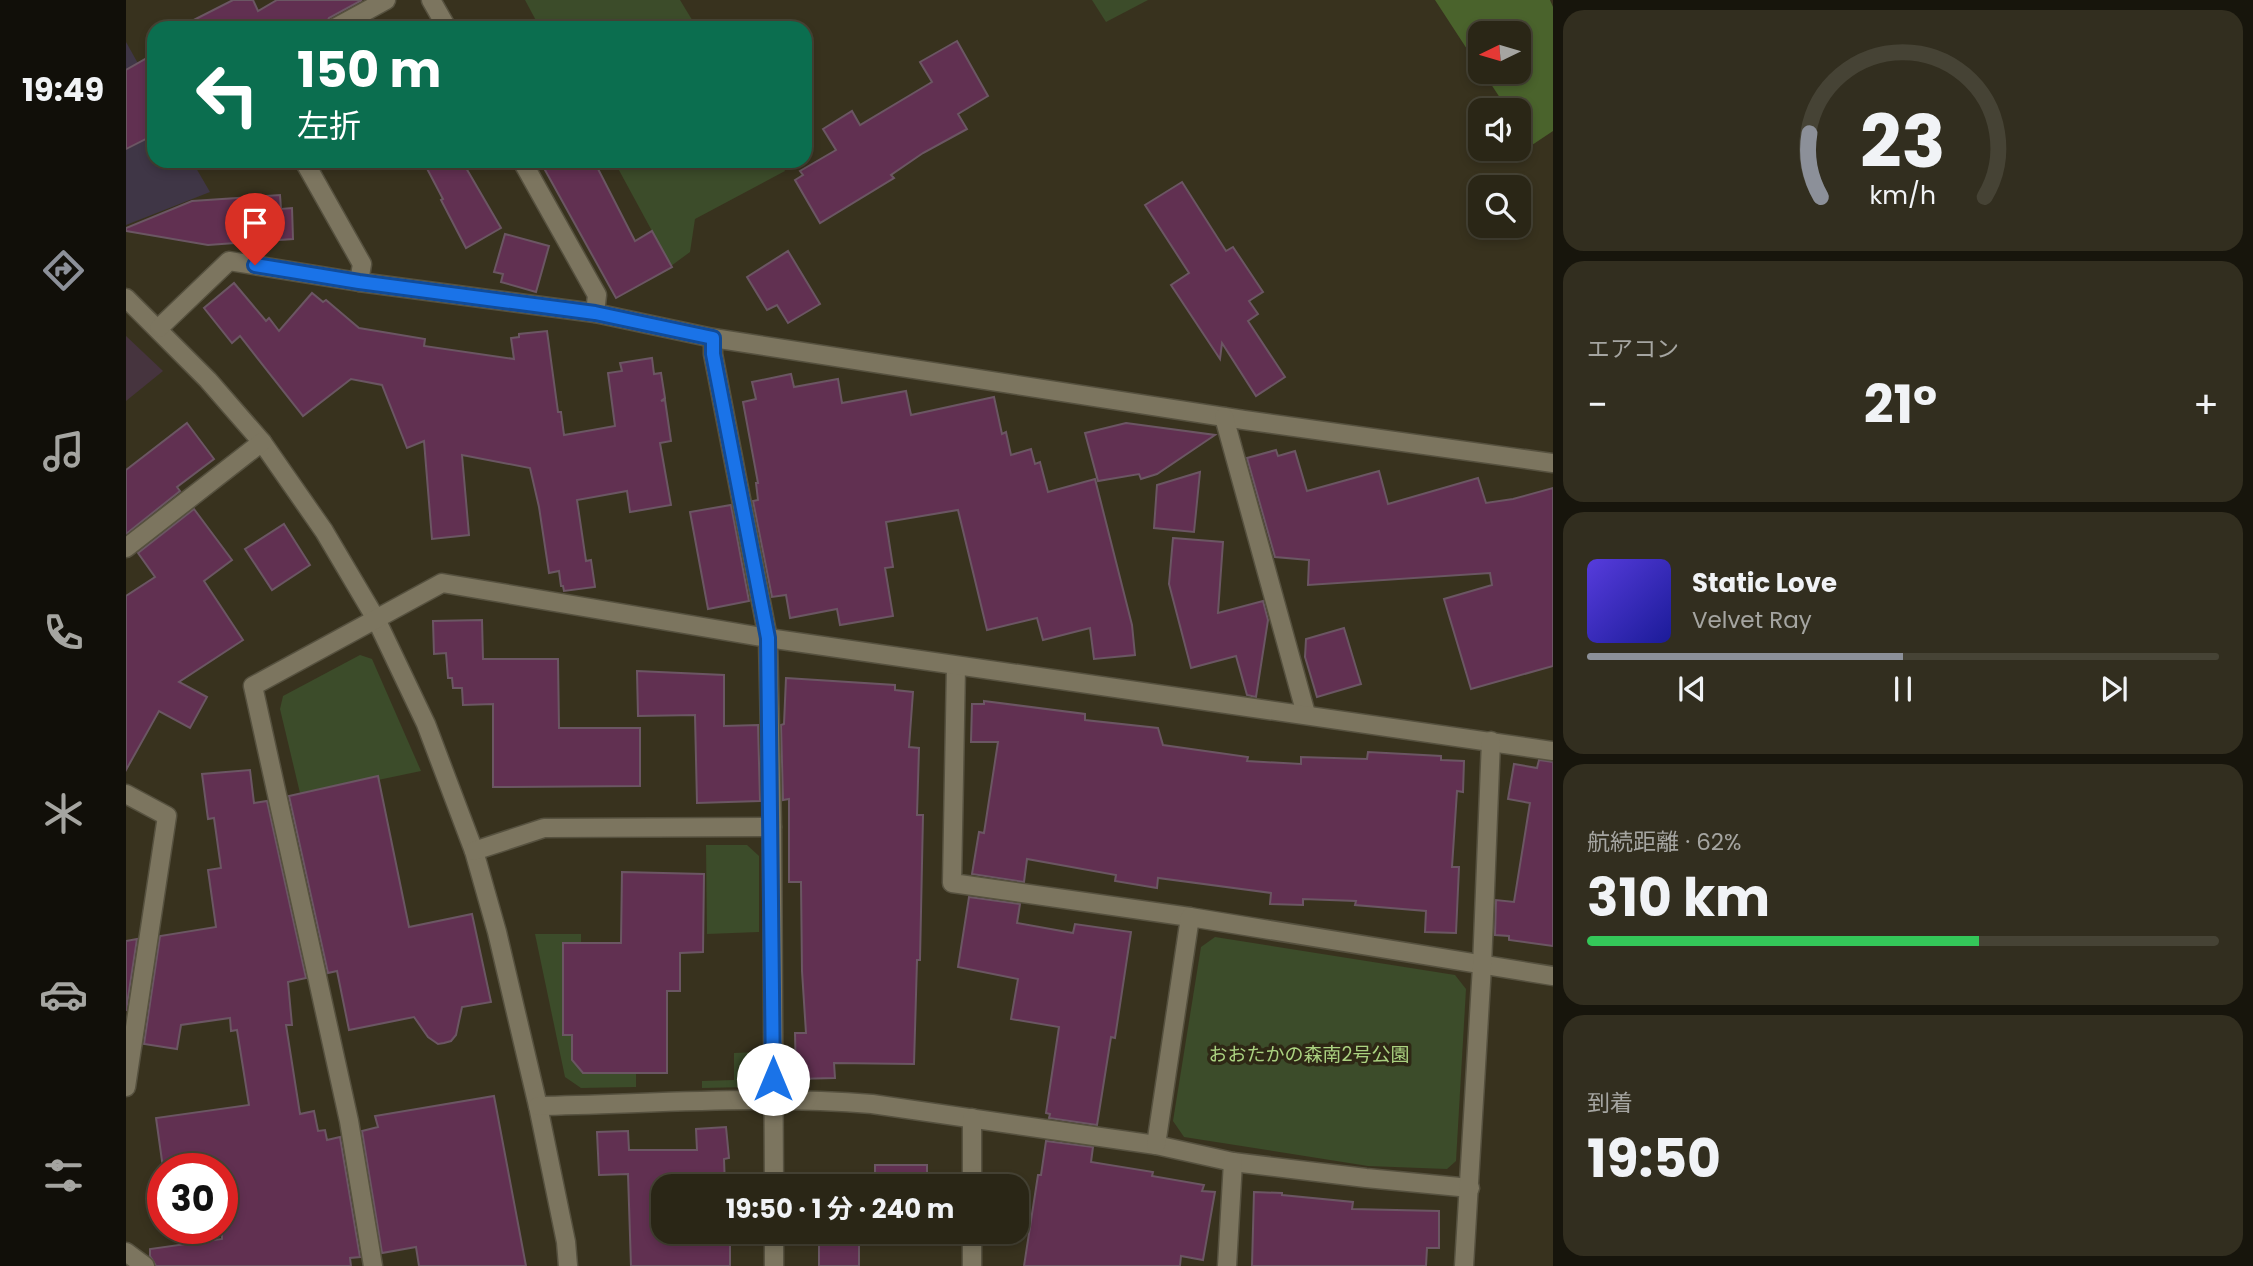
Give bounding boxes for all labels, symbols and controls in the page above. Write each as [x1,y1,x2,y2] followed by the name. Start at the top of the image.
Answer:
[1468,21,1531,84] north arrow
[1468,21,1531,238] map controls
[297,36,442,104] text: 150 m
[182,49,273,140] icon: left
[22,67,104,112] text: 19:49
[1860,91,1946,192] text: 23
[1468,98,1531,161] button: sound
[297,103,361,148] text: 左折
[1468,175,1531,238] button: search
[1870,177,1936,212] text: km/h
[225,193,285,265] pin
[236,204,274,242] icon: arrive
[39,246,88,295] icon: directions
[1587,333,1679,365] text: エアコン
[1864,368,1937,441] text: 21°
[1587,378,1608,431] text: −
[2193,378,2219,431] text: +
[39,427,88,476] icon: music
[1692,565,1837,601] text: Static Love
[1692,604,1812,636] text: Velvet Ray
[39,608,88,657] icon: phone
[1673,670,1711,708] icon: previous
[1884,670,1922,708] icon: pause
[2095,670,2133,708] icon: next
[39,789,88,838] icon: climate
[1587,826,1741,858] text: 航続距離 · 62%
[1587,861,1770,934] text: 310 km
[39,970,88,1019] icon: car
[1209,1041,1409,1068] park label: おおたかの森南2号公園
[736,1042,810,1116] position arrow
[1587,1087,1633,1119] text: 到着
[1587,1122,1721,1195] text: 19:50
[39,1151,88,1200] icon: filters
[147,1153,238,1244] speed limit sign: 30
[726,1191,954,1227] text: 19:50 · 1 分 · 240 m

